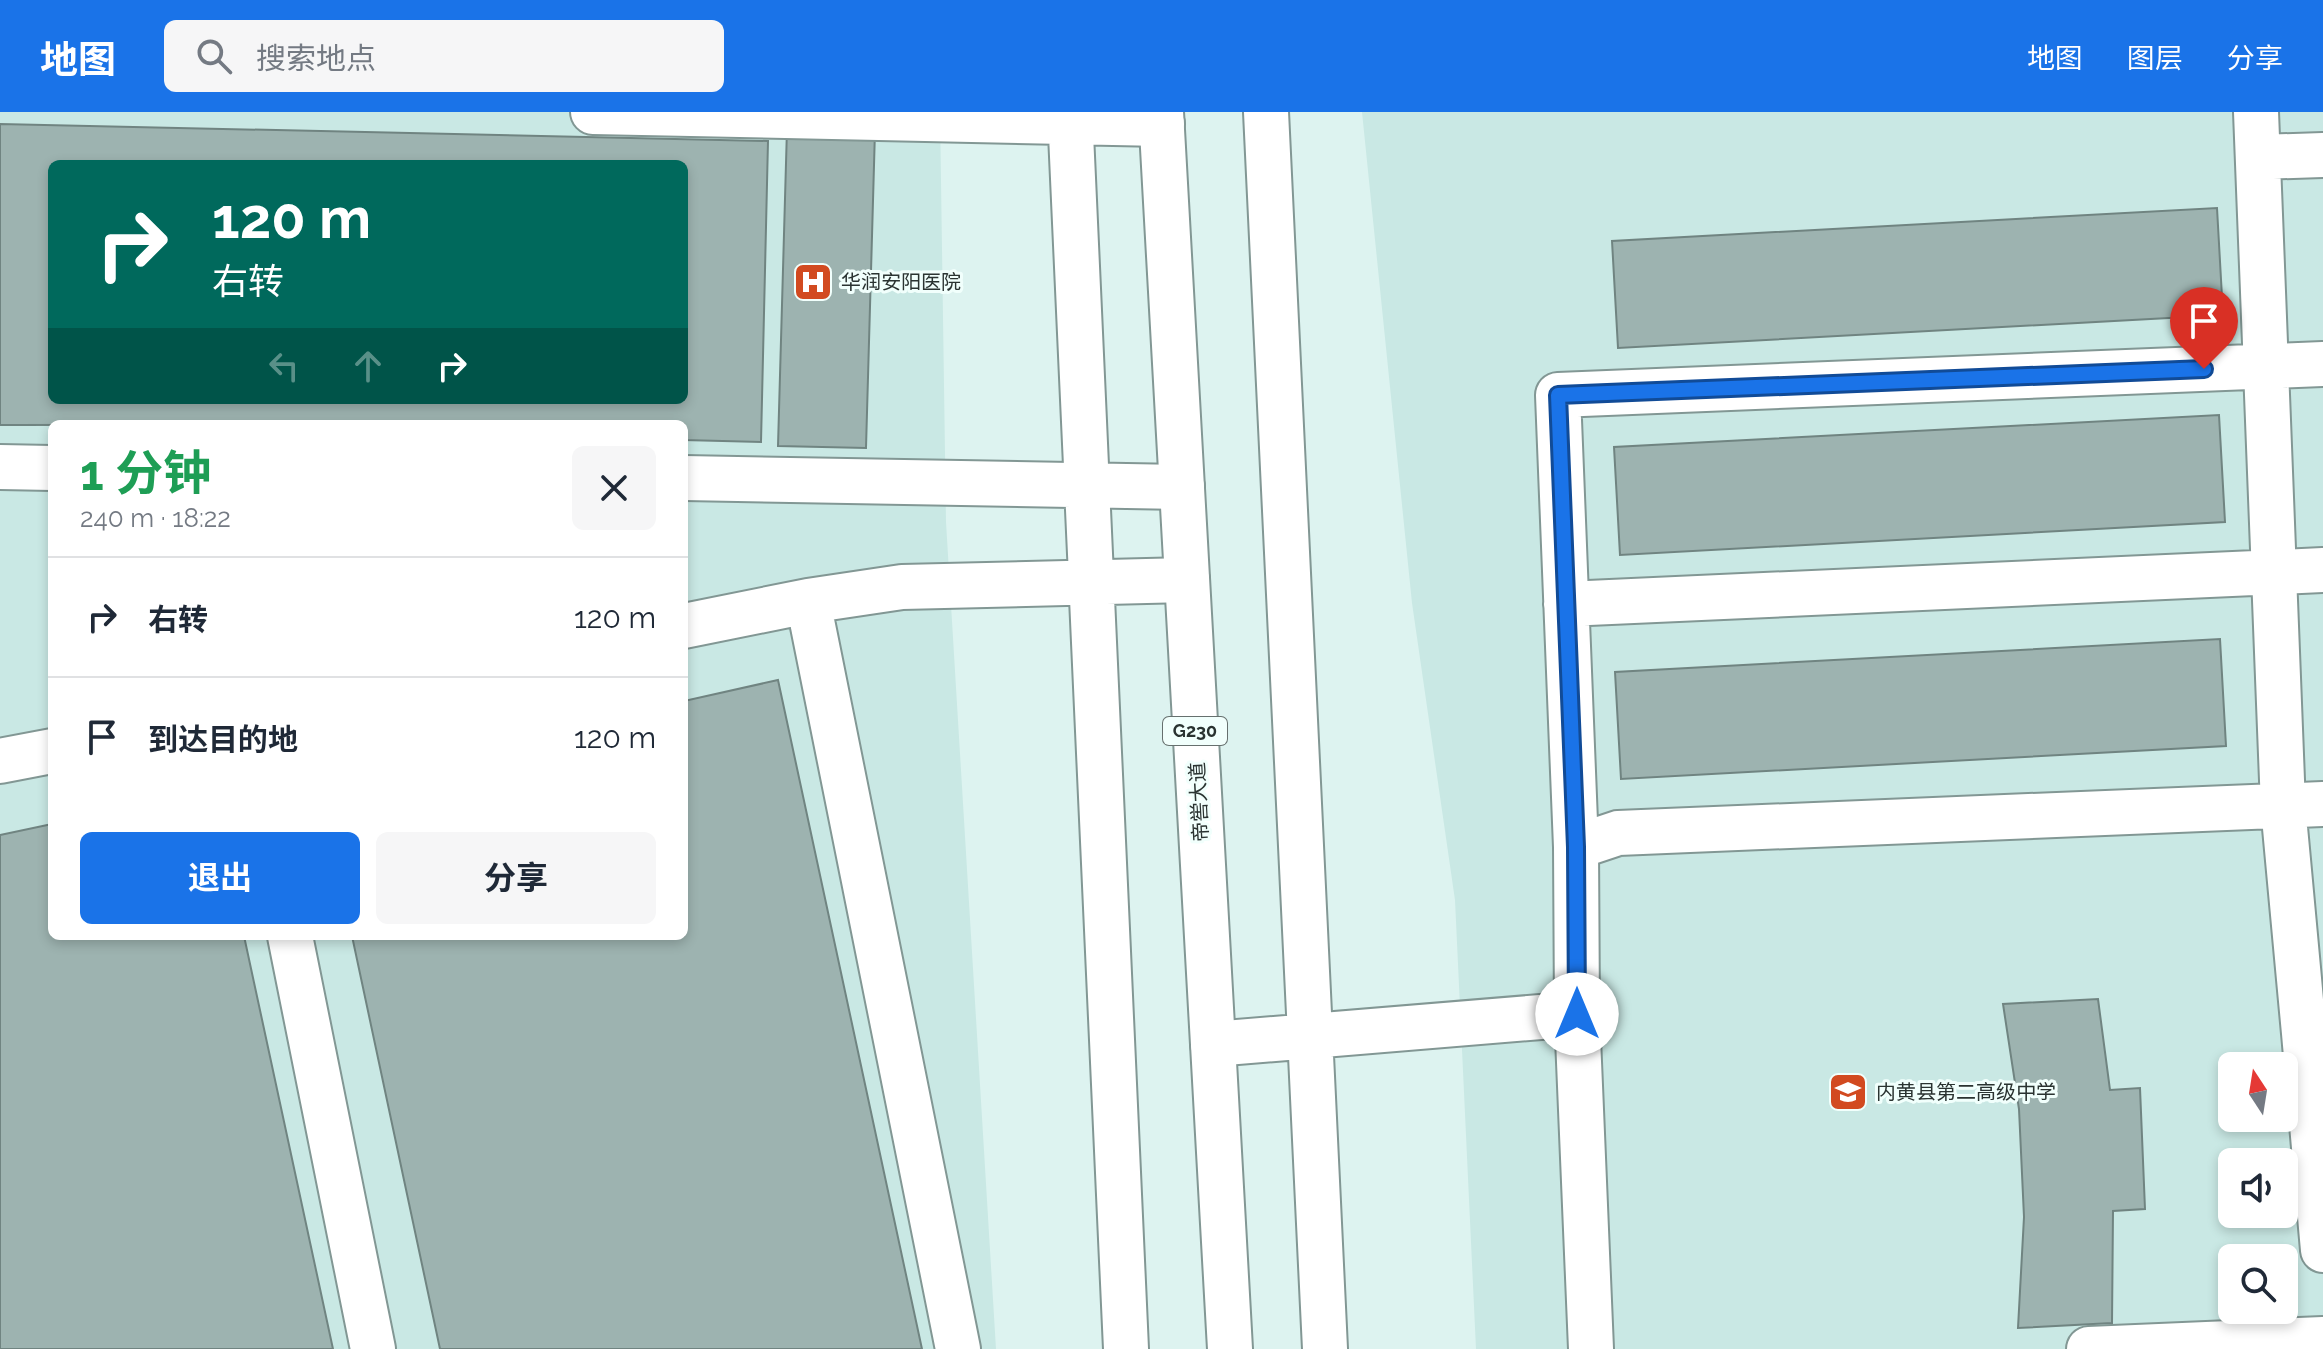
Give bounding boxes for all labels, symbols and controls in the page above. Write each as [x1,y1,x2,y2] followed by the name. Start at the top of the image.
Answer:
[164,20,724,92] search box
[192,34,236,78] icon: search
[40,37,116,82] text: 地图
[256,41,376,76] text: 搜索地点
[2027,42,2083,75] text: 地图
[2127,42,2183,75] text: 图层
[2227,42,2283,75] text: 分享
[212,185,371,251] text: 120 m
[80,192,184,296] icon: right
[212,260,284,302] text: 右转
[792,261,834,303] hospital icon: 华润安阳医院
[841,270,961,294] place label: 华润安阳医院
[2170,287,2238,369] pin
[2182,299,2226,343] icon: arrive
[262,344,306,388] icon: left
[346,344,390,388] icon: ahead
[430,344,474,388] icon: right
[80,445,211,501] text: 1 分钟
[572,446,656,530] button: close
[80,503,231,533] text: 240 m · 18:22
[80,595,124,639] icon: right
[574,600,656,635] text: 120 m
[148,602,208,637] text: 右转
[80,715,124,759] icon: arrive
[1163,717,1227,745] road number: G230
[574,720,656,755] text: 120 m
[148,722,298,757] text: 到达目的地
[1185,761,1213,843] street label: 帝喾大道
[80,832,360,924] button: 退出
[376,832,656,924] button: 分享
[1535,972,1619,1056] position arrow
[2218,1052,2298,1132] north arrow
[2218,1052,2298,1324] map controls
[1827,1071,1869,1113] school or university icon: 内黄县第二高级中学
[1876,1080,2056,1104] place label: 内黄县第二高级中学
[2218,1148,2298,1228] button: sound
[2218,1244,2298,1324] button: search

